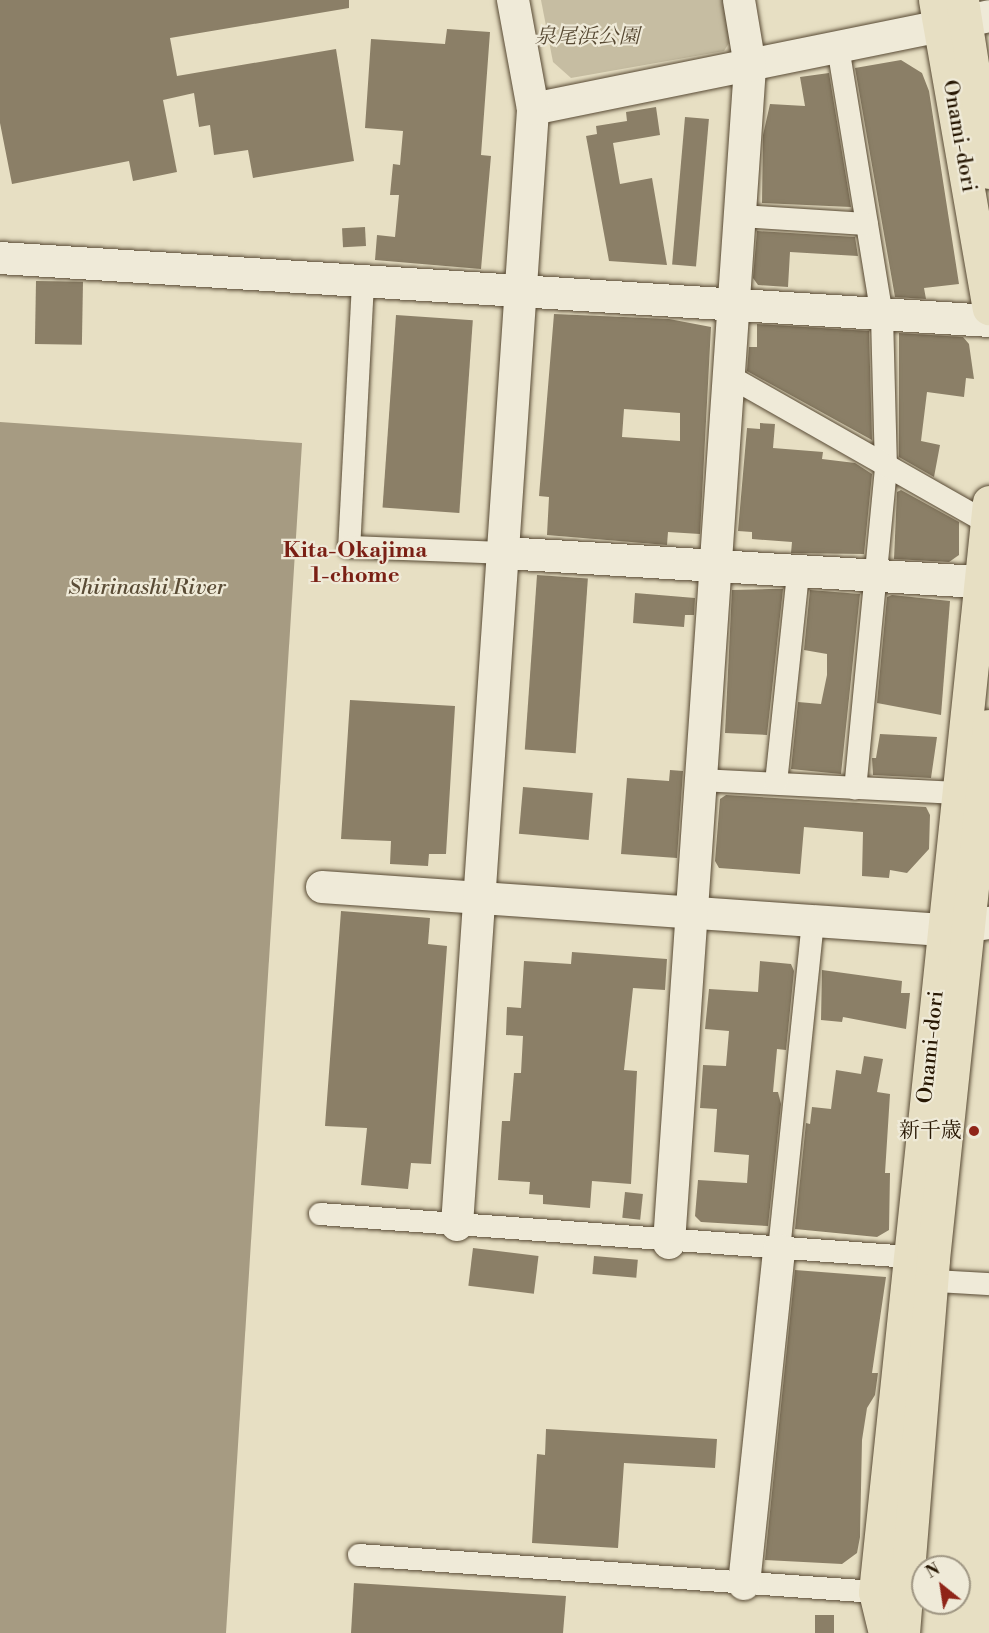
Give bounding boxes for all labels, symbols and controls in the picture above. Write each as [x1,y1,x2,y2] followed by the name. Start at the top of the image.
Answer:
[535,24,639,50] park label: 泉尾浜公園
[937,78,981,194] street label: Onami-dori
[283,537,427,588] district label: Kita-Okajima 1-chome
[68,575,226,601] water label: Shirinashi River
[913,989,949,1105] street label: Onami-dori
[899,1118,962,1144] place label: 新千歳
[967,1124,981,1138] marker: 新千歳
[911,1555,971,1615] north arrow
[923,1559,943,1583] text: N

